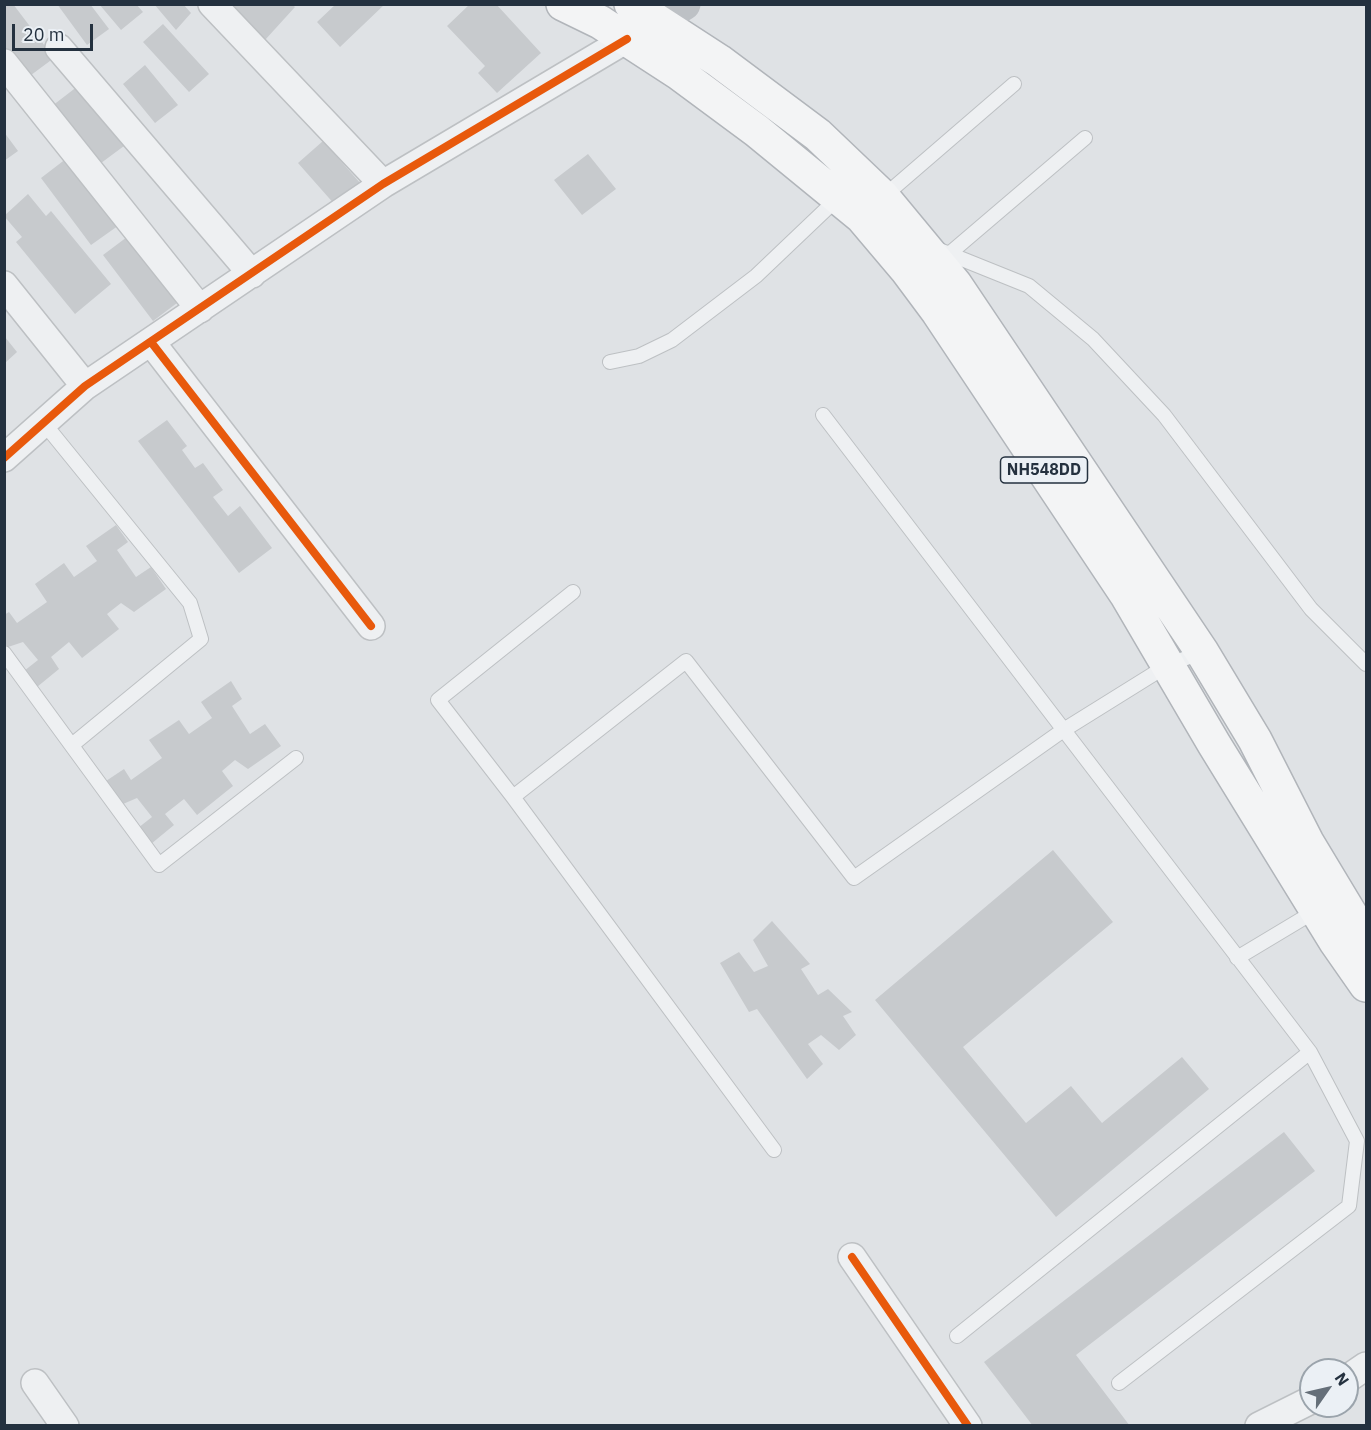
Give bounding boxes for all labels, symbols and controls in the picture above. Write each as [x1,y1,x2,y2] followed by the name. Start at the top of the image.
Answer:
[15,12,96,50] scale bar
[23,23,65,46] text: 20 m
[1000,457,1088,483] road number: NH548DD
[1299,1358,1359,1418] north arrow
[1331,1369,1354,1389] text: N

